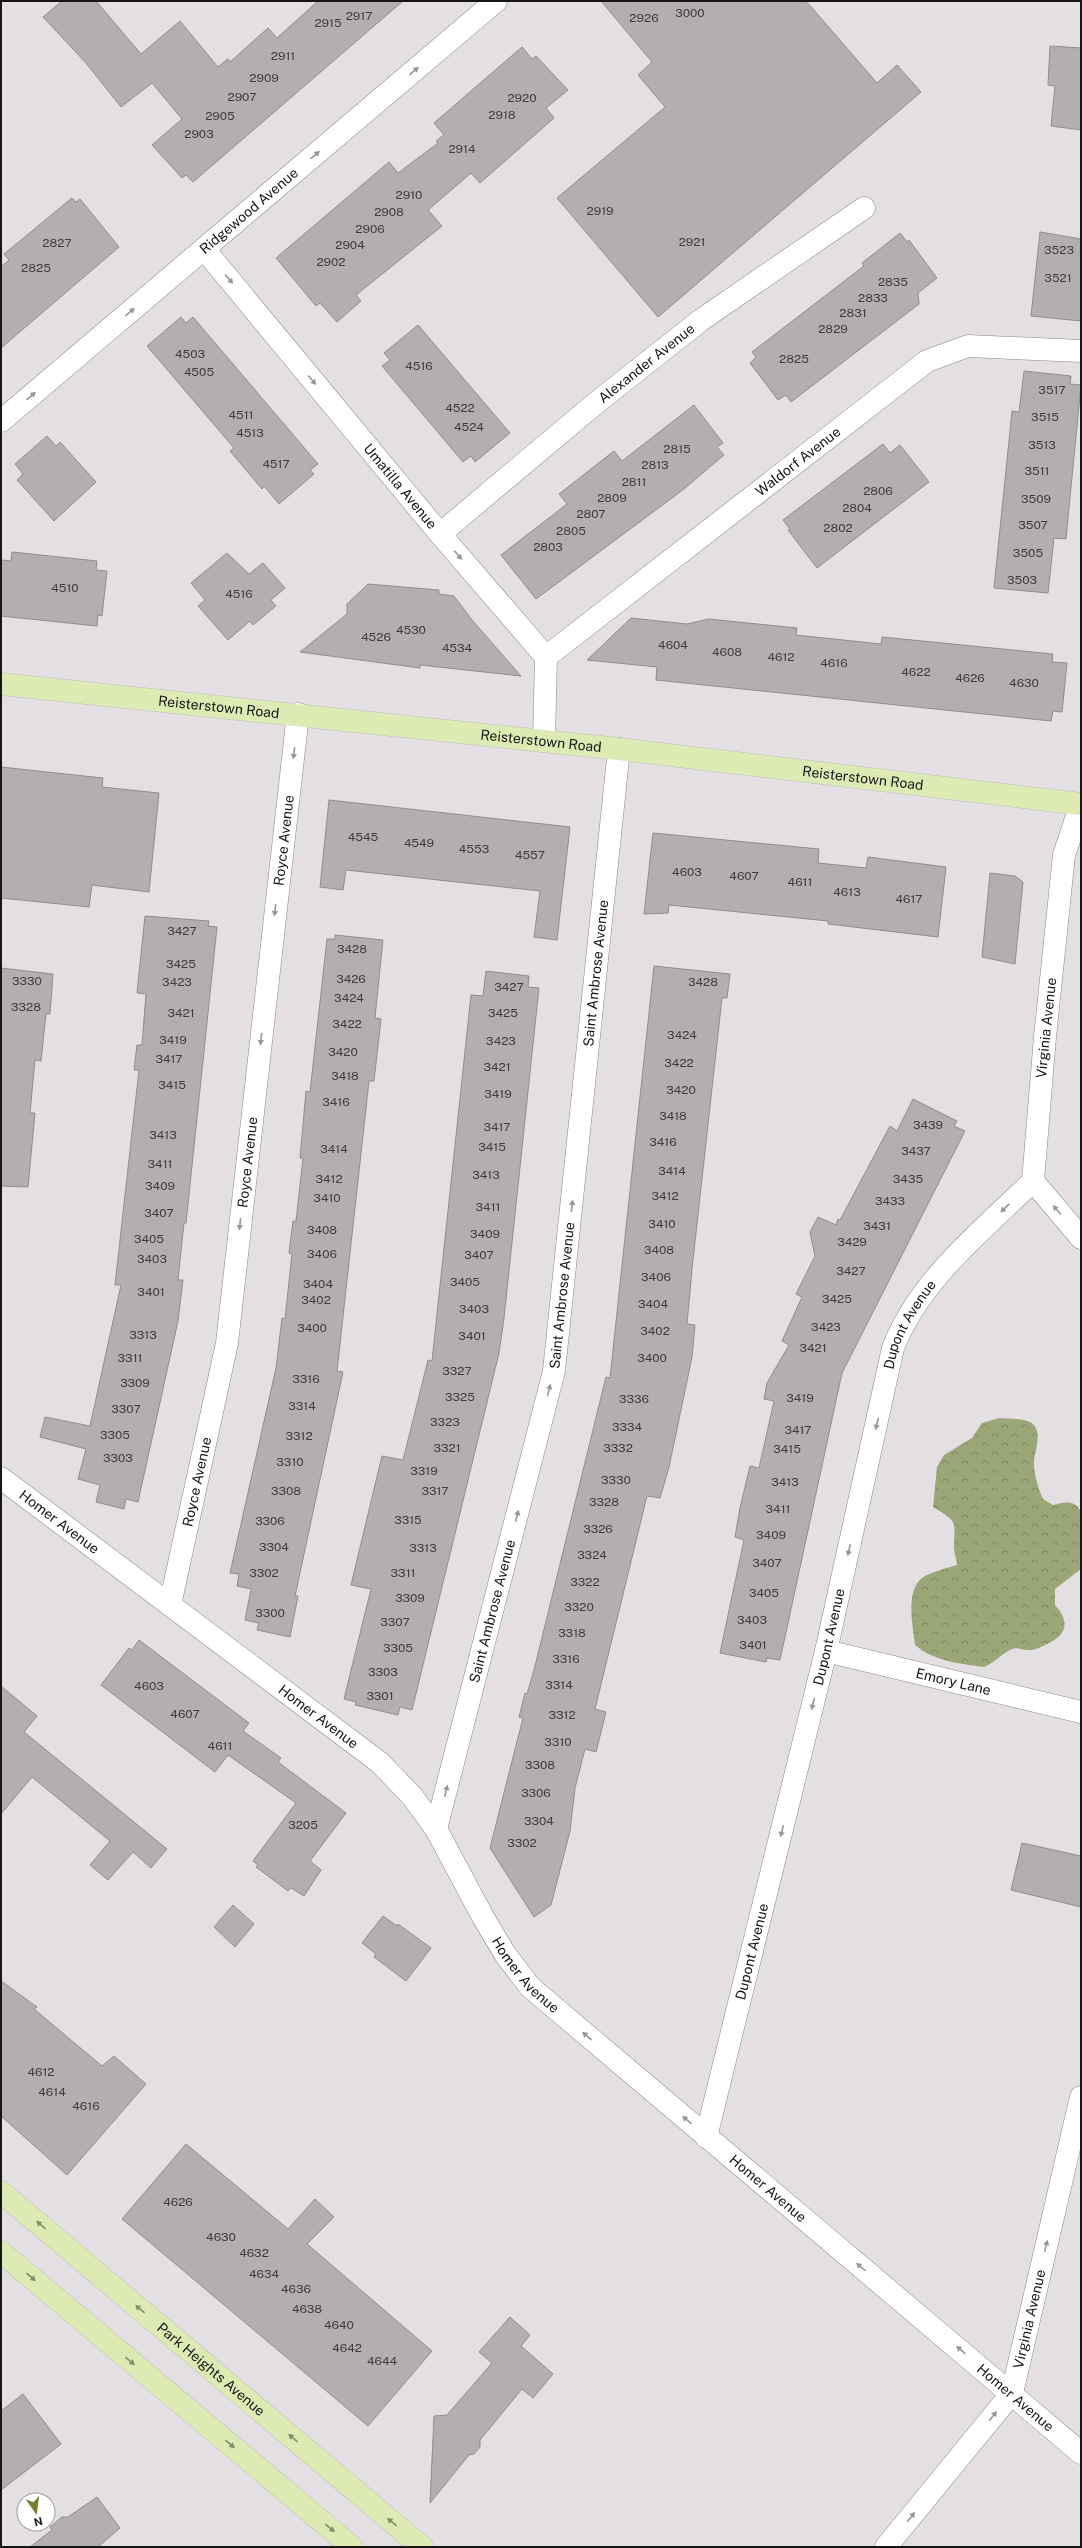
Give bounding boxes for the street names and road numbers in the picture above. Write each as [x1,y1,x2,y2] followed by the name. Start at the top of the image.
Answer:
[196,164,301,257] street label: Ridgewood Avenue
[595,320,698,406] street label: Alexander Avenue
[752,423,844,499] street label: Waldorf Avenue
[361,440,440,532] street label: Umatilla Avenue
[157,693,280,721] street label: Reisterstown Road
[480,726,602,755] street label: Reisterstown Road
[801,763,924,793] street label: Reisterstown Road
[271,794,297,887] street label: Royce Avenue
[580,899,611,1047] street label: Saint Ambrose Avenue
[1033,977,1059,1079] street label: Virginia Avenue
[234,1116,260,1209] street label: Royce Avenue
[546,1221,578,1370] street label: Saint Ambrose Avenue
[881,1277,939,1371] street label: Dupont Avenue
[179,1435,214,1528] street label: Royce Avenue
[16,1487,102,1557] street label: Homer Avenue
[466,1538,518,1685] street label: Saint Ambrose Avenue
[810,1587,848,1687] street label: Dupont Avenue
[914,1665,993,1698] street label: Emory Lane
[275,1681,361,1752] street label: Homer Avenue
[732,1902,771,2002] street label: Dupont Avenue
[489,1934,562,2016] street label: Homer Avenue
[726,2151,810,2225] street label: Homer Avenue
[1010,2268,1049,2370] street label: Virginia Avenue
[154,2319,268,2419] street label: Park Heights Avenue
[974,2361,1057,2435] street label: Homer Avenue

